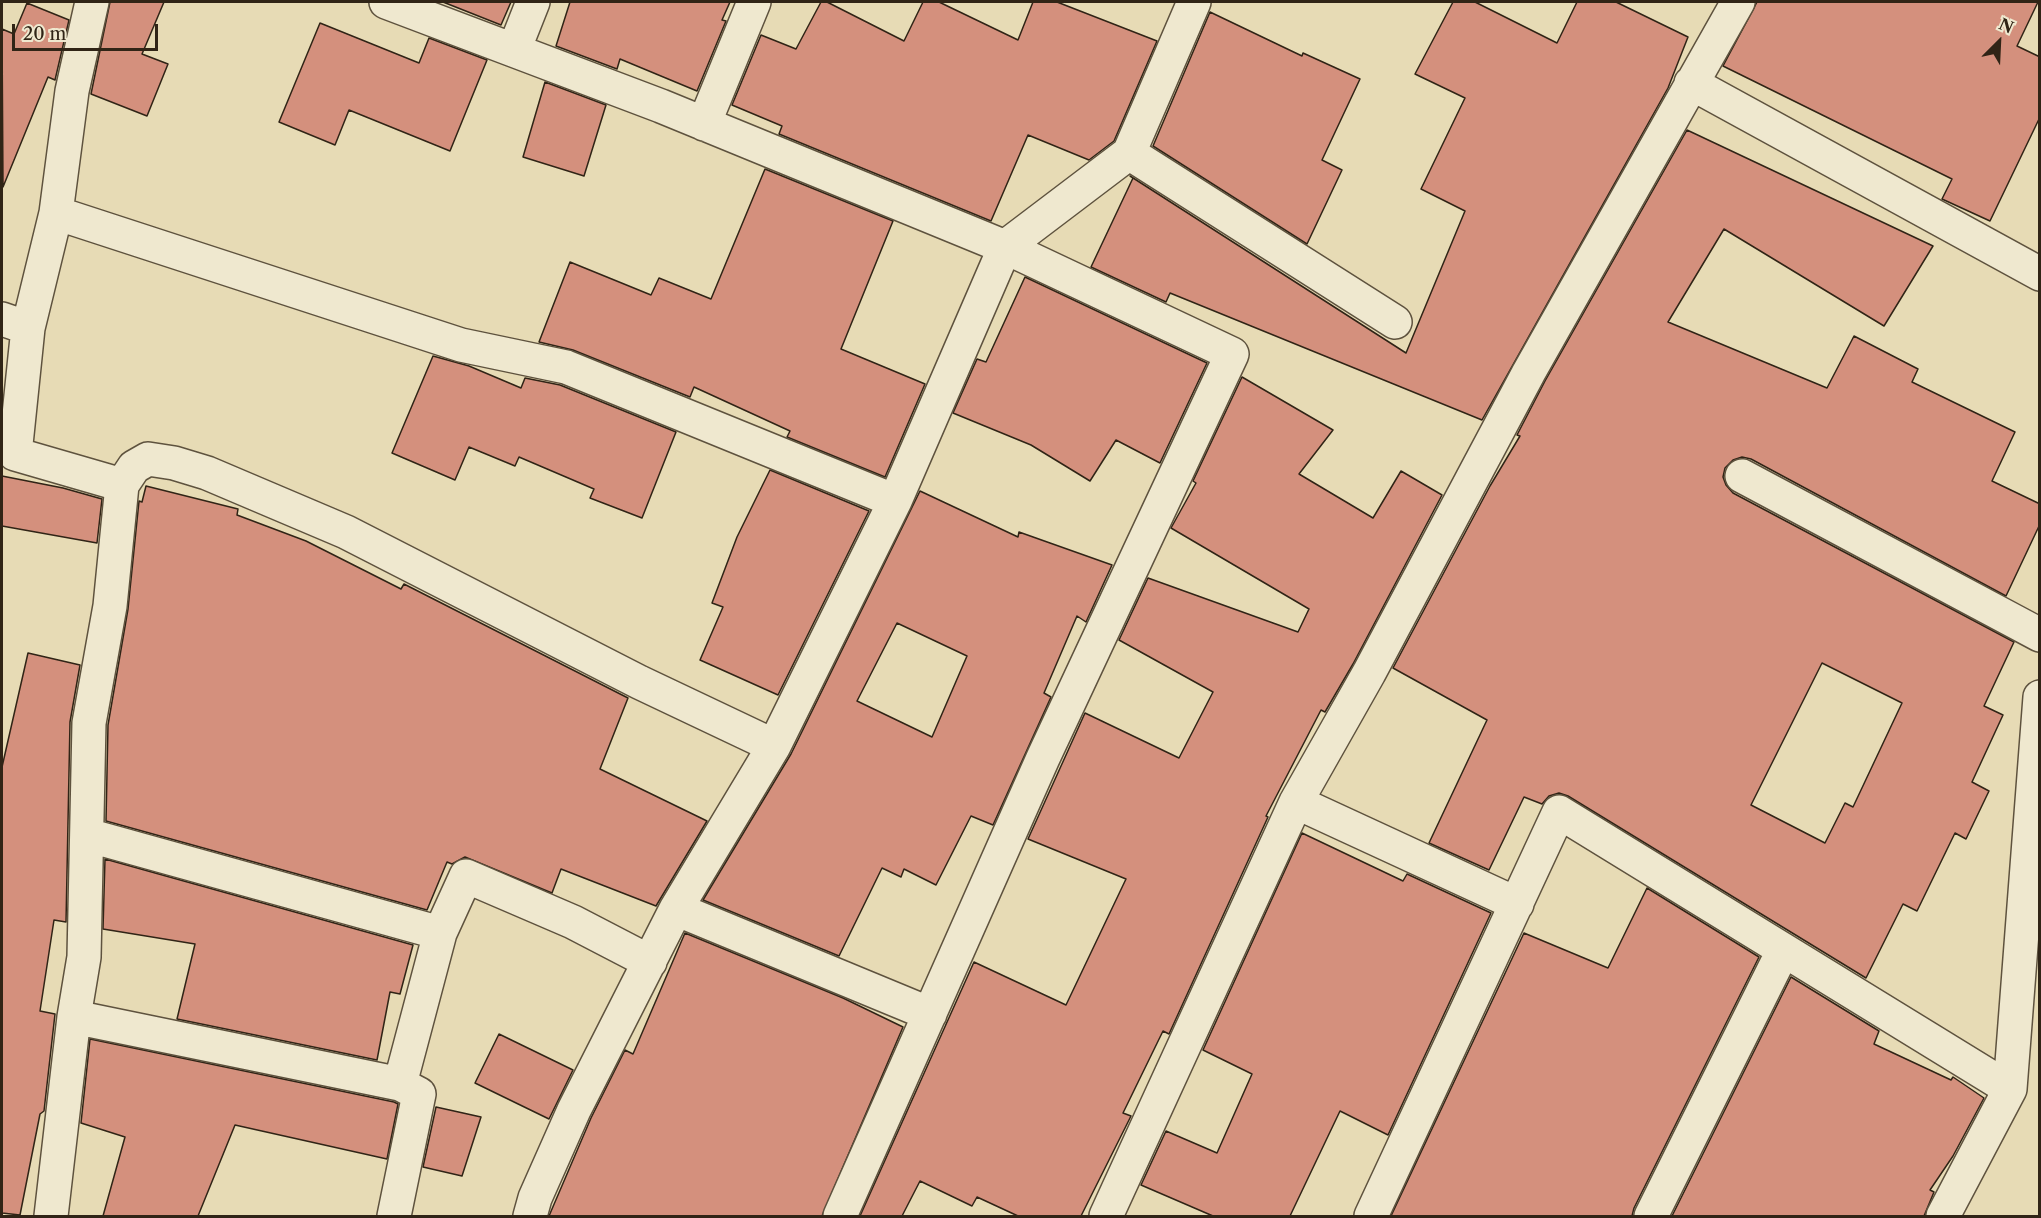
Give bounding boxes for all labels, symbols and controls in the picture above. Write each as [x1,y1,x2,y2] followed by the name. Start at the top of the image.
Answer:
[15,12,160,50] scale bar
[1969,12,2029,72] north arrow
[1996,14,2017,38] text: N
[23,23,66,45] text: 20 m

